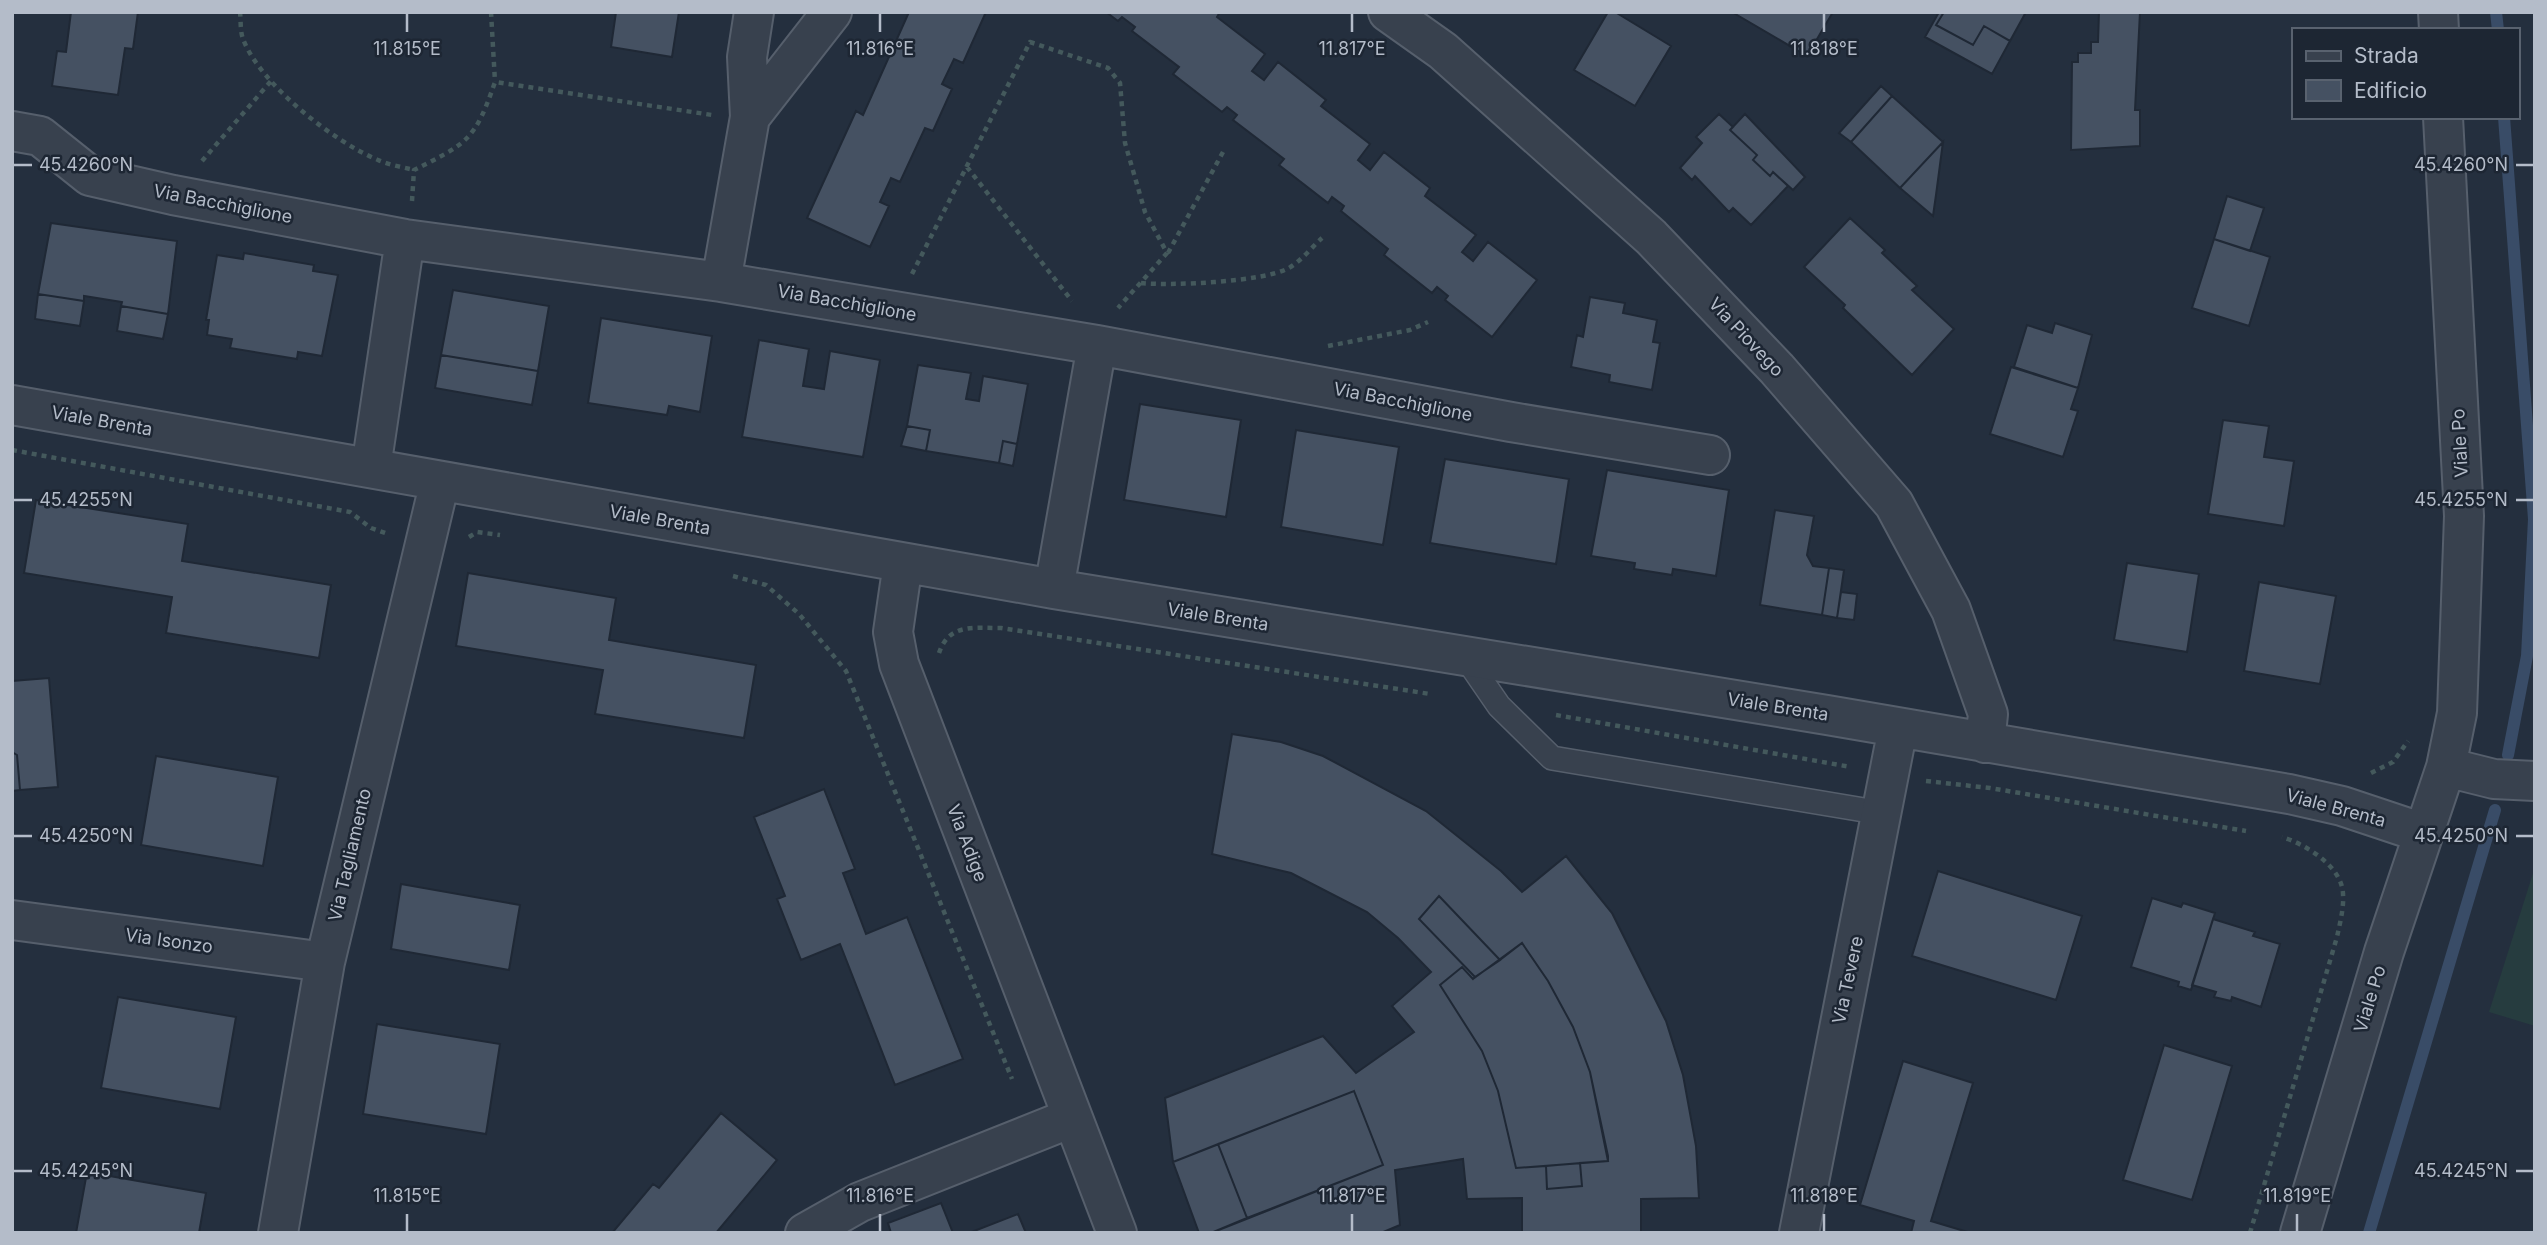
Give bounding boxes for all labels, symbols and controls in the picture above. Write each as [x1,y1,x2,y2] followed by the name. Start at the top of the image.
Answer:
[2292,28,2519,119] legend
[373,38,441,59] text: 11.815°E
[846,38,914,59] text: 11.816°E
[1318,38,1386,59] text: 11.817°E
[1790,38,1858,59] text: 11.818°E
[2354,43,2419,68] text: Strada
[2354,78,2427,103] text: Edificio
[39,154,133,175] text: 45.4260°N
[2414,154,2508,175] text: 45.4260°N
[152,180,294,227] street label: Via Bacchiglione
[776,280,918,325] street label: Via Bacchiglione
[1704,293,1788,381] street label: Via Piovego
[1332,378,1474,425] street label: Via Bacchiglione
[50,401,154,440] street label: Viale Brenta
[2447,408,2472,478] street label: Viale Po
[39,489,133,510] text: 45.4255°N
[2414,489,2508,510] text: 45.4255°N
[608,500,712,539] street label: Viale Brenta
[1166,598,1270,635] street label: Viale Brenta
[1726,688,1830,725] street label: Viale Brenta
[2284,784,2388,831] street label: Viale Brenta
[324,786,375,923] street label: Via Tagliamento
[943,801,992,885] street label: Via Adige
[39,825,133,846] text: 45.4250°N
[2414,825,2508,846] text: 45.4250°N
[124,924,214,957] street label: Via Isonzo
[1828,934,1867,1026] street label: Via Tevere
[2349,963,2390,1035] street label: Viale Po
[39,1160,133,1181] text: 45.4245°N
[2414,1160,2508,1181] text: 45.4245°N
[373,1185,441,1206] text: 11.815°E
[846,1185,914,1206] text: 11.816°E
[1318,1185,1386,1206] text: 11.817°E
[1790,1185,1858,1206] text: 11.818°E
[2263,1185,2331,1206] text: 11.819°E

